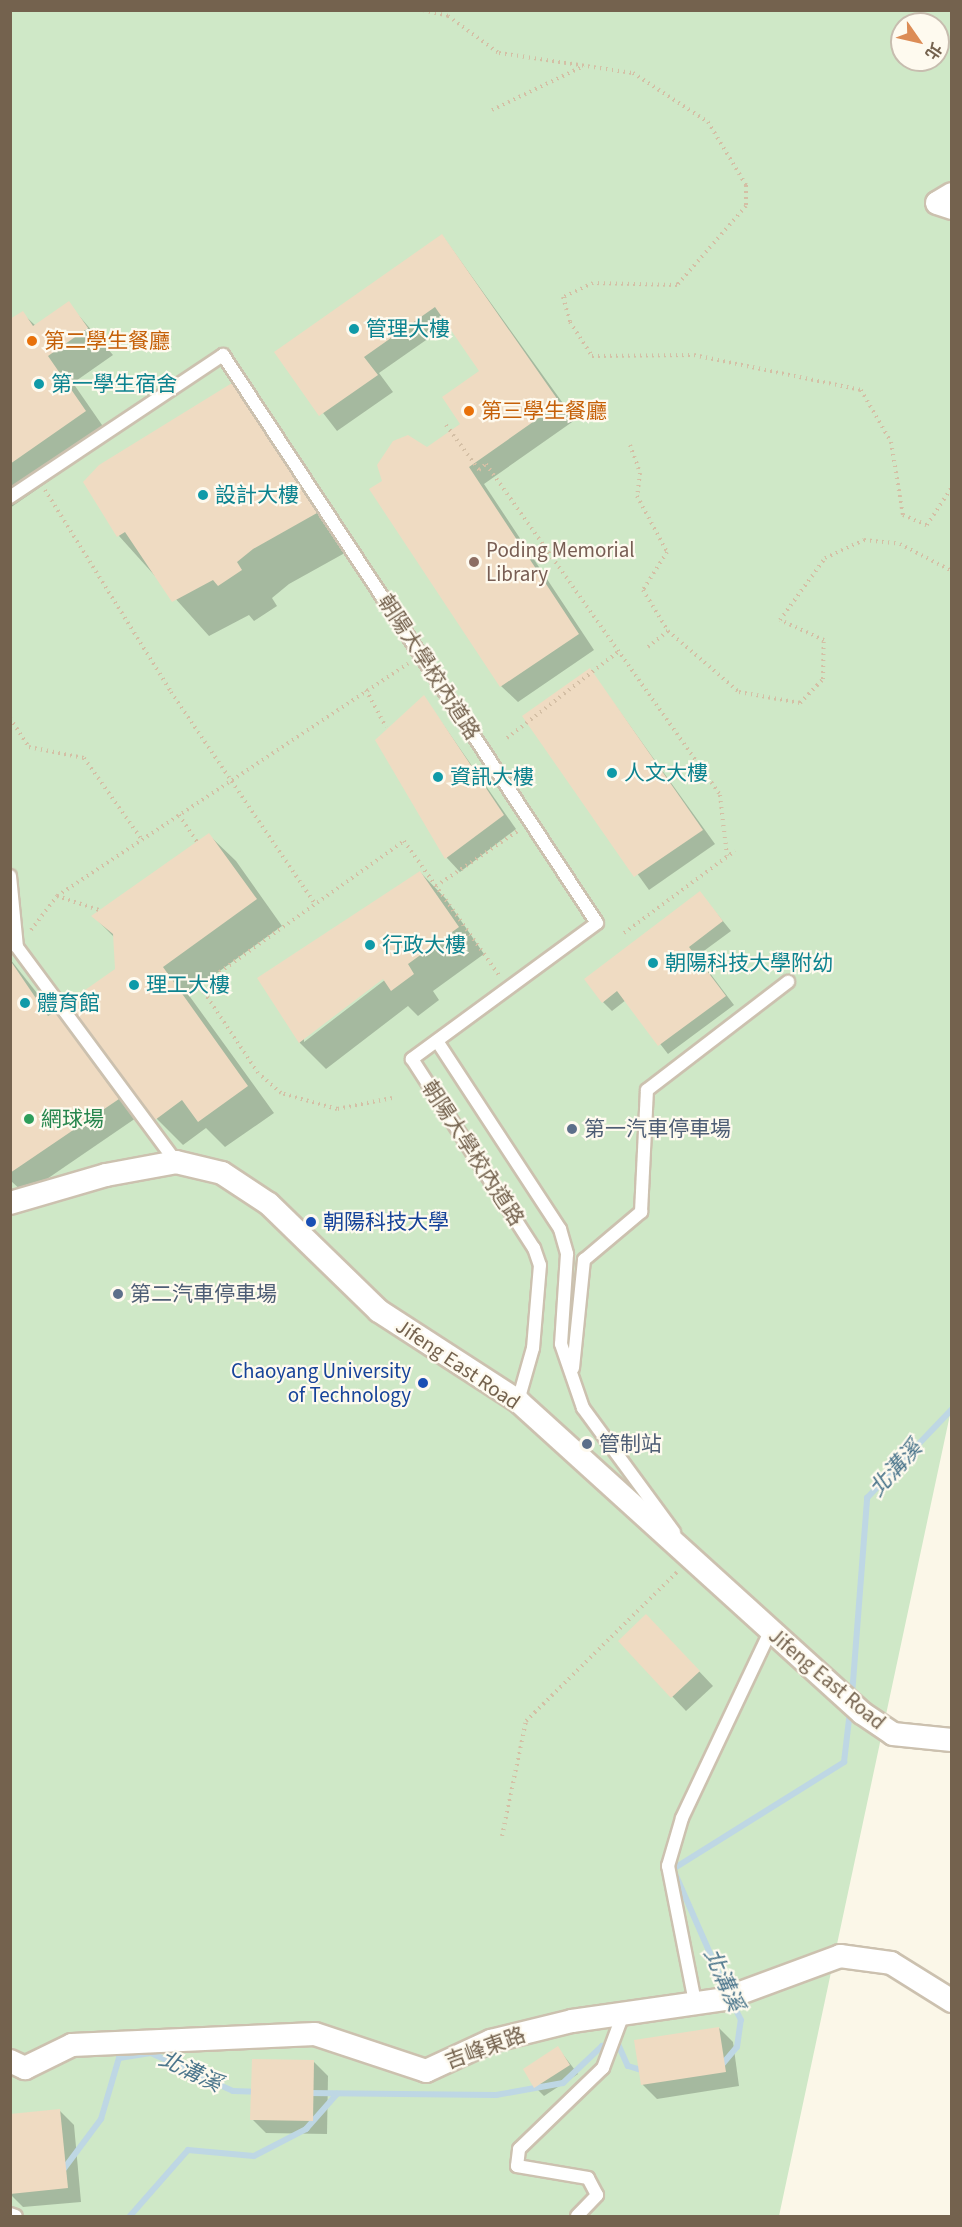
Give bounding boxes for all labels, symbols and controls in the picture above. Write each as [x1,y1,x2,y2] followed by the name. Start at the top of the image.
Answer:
[890,12,950,72] north arrow
[920,38,947,64] text: 北
[366,316,450,342] place label: 管理大樓
[347,322,361,336] marker: 管理大樓
[44,328,170,354] place label: 第二學生餐廳
[25,334,39,348] marker: 第二學生餐廳
[51,371,177,397] place label: 第一學生宿舍
[32,377,46,391] marker: 第一學生宿舍
[481,398,607,424] place label: 第三學生餐廳
[462,404,476,418] marker: 第三學生餐廳
[215,482,299,508] place label: 設計大樓
[196,488,210,502] marker: 設計大樓
[486,537,635,587] place label: Poding Memorial Library
[467,555,481,569] marker: Poding Memorial Library
[373,590,485,744] street label: 朝陽大學校內道路
[624,760,708,786] place label: 人文大樓
[450,764,534,790] place label: 資訊大樓
[605,766,619,780] marker: 人文大樓
[431,770,445,784] marker: 資訊大樓
[382,932,466,958] place label: 行政大樓
[363,938,377,952] marker: 行政大樓
[665,950,833,976] place label: 朝陽科技大學附幼
[646,956,660,970] marker: 朝陽科技大學附幼
[146,972,230,998] place label: 理工大樓
[127,978,141,992] marker: 理工大樓
[37,990,100,1016] place label: 體育館
[18,996,32,1010] marker: 體育館
[417,1076,529,1230] street label: 朝陽大學校內道路
[41,1106,104,1132] place label: 網球場
[22,1112,36,1126] marker: 網球場
[584,1116,731,1142] place label: 第一汽車停車場
[565,1122,579,1136] marker: 第一汽車停車場
[323,1209,449,1235] place label: 朝陽科技大學
[304,1215,318,1229] marker: 朝陽科技大學
[130,1281,277,1307] place label: 第二汽車停車場
[111,1287,125,1301] marker: 第二汽車停車場
[391,1313,525,1415] street label: Jifeng East Road
[231,1358,411,1408] place label: Chaoyang University of Technology
[416,1376,430,1390] marker: Chaoyang University of Technology
[599,1431,662,1457] place label: 管制站
[864,1436,928,1502] water label: 北溝溪
[580,1437,594,1451] marker: 管制站
[764,1623,890,1735] street label: Jifeng East Road
[698,1944,748,2016] water label: 北溝溪
[441,2022,529,2074] street label: 吉峰東路
[155,2046,225,2098] water label: 北溝溪

